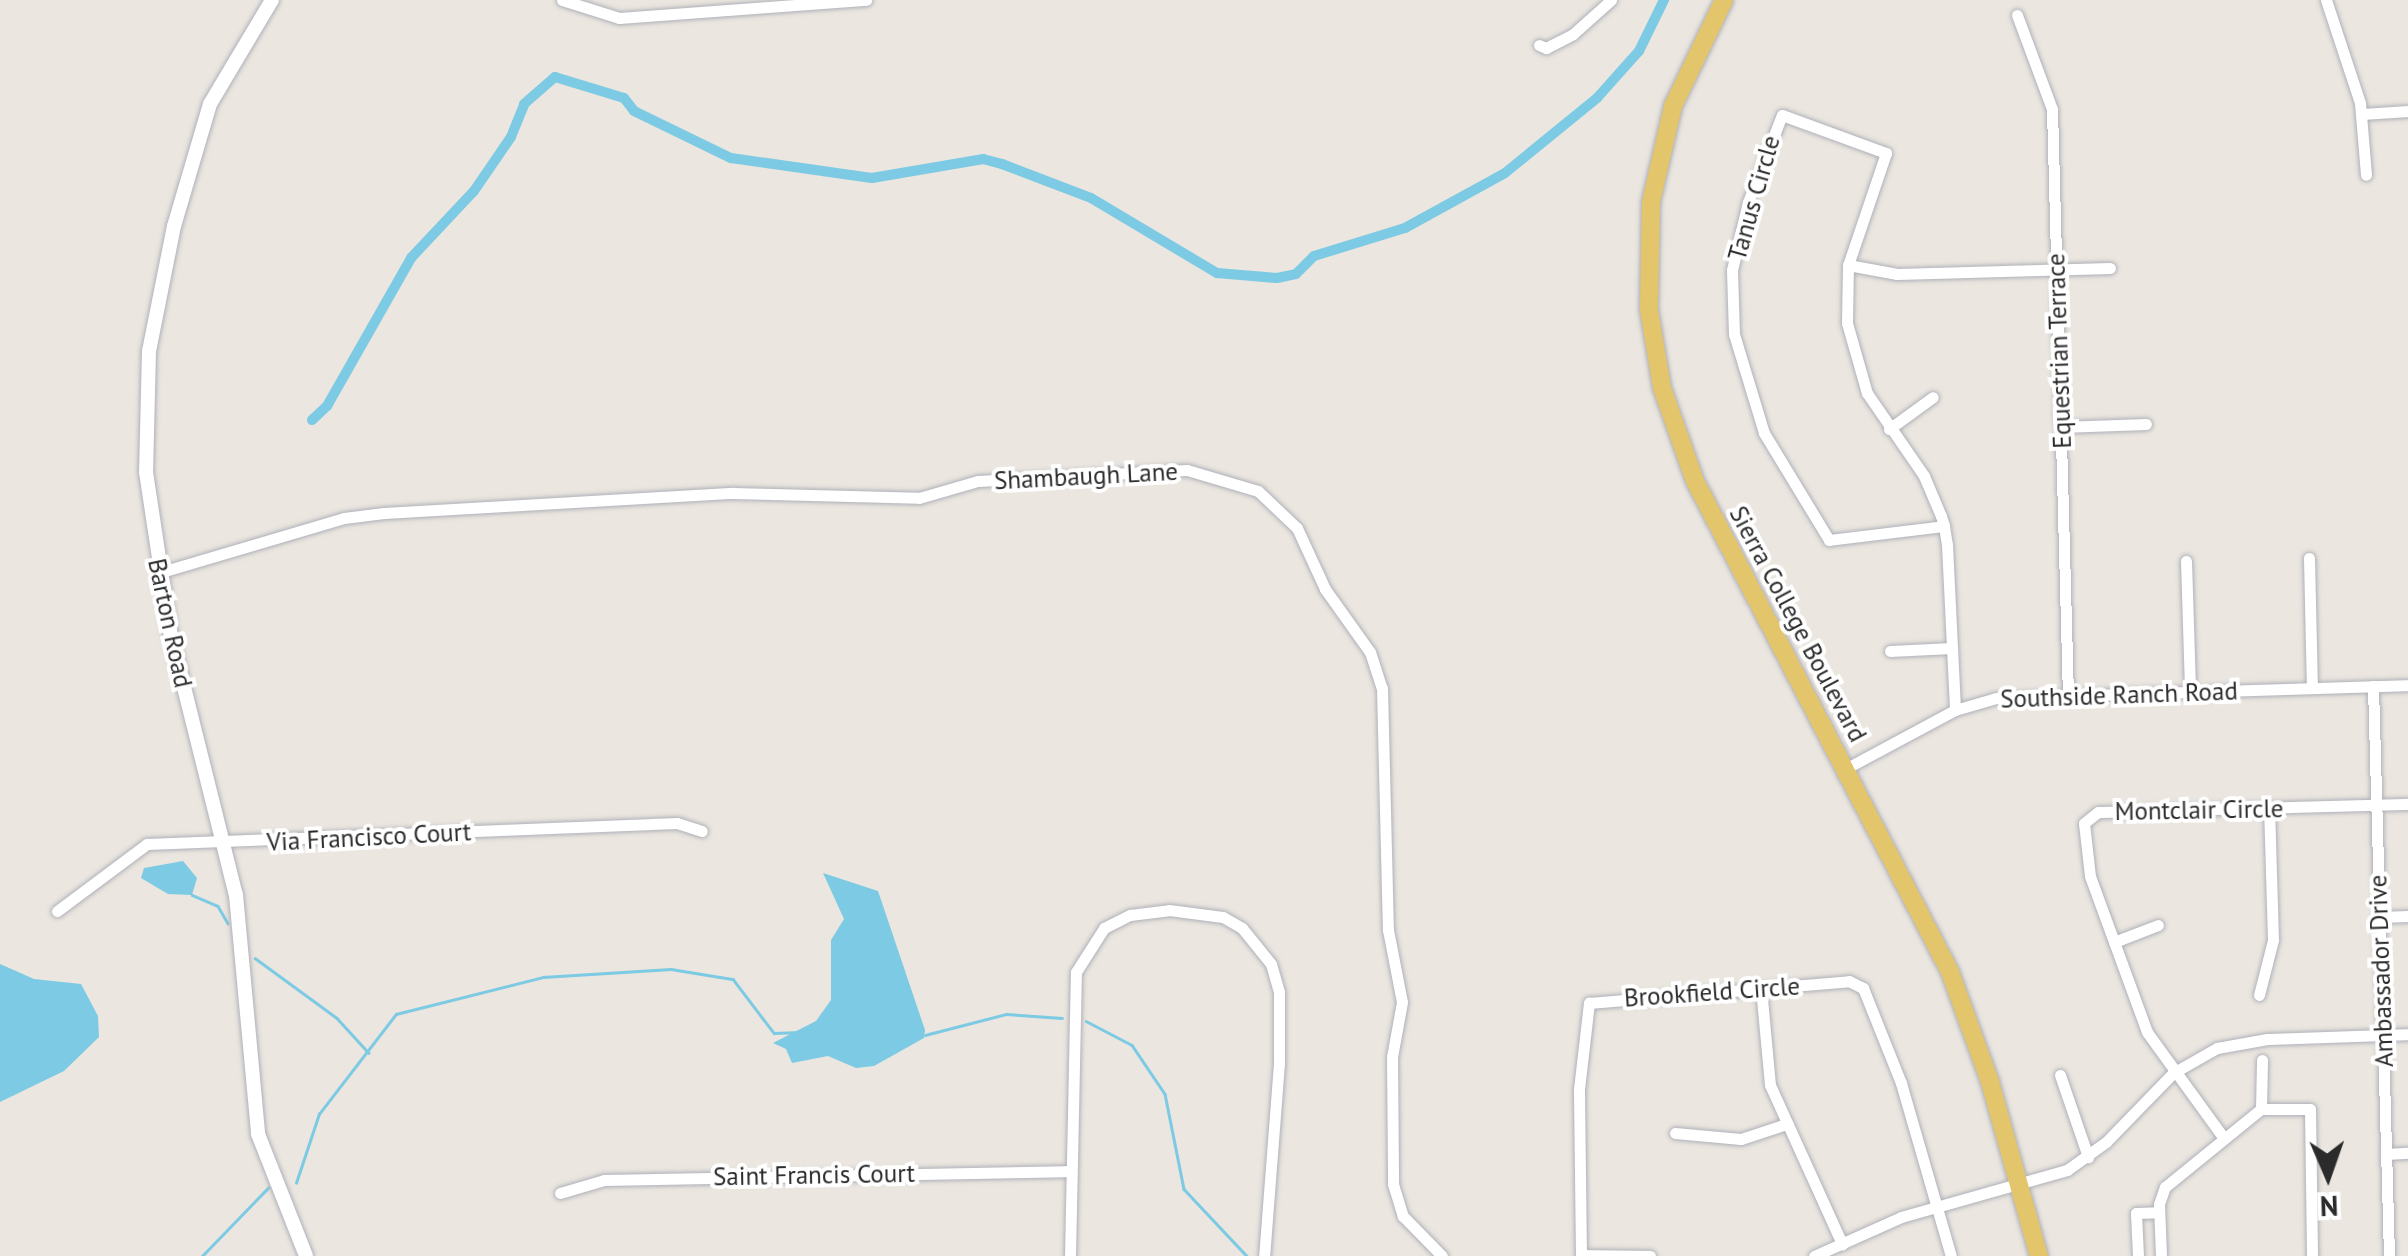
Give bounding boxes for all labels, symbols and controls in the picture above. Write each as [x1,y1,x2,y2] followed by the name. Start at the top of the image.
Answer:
[1722,132,1786,264] street label: Tanus Circle
[2041,252,2077,450] street label: Equestrian Terrace
[993,456,1179,496] street label: Shambaugh Lane
[1723,501,1873,747] street label: Sierra College Boulevard
[142,556,198,690] street label: Barton Road
[2000,676,2238,714] street label: Southside Ranch Road
[2114,794,2284,826] street label: Montclair Circle
[266,817,472,857] street label: Via Francisco Court
[2363,874,2399,1068] street label: Ambassador Drive
[1623,971,1801,1013] street label: Brookfield Circle
[2278,1126,2378,1226] north arrow
[713,1158,915,1192] street label: Saint Francis Court
[2319,1188,2339,1225] text: N

